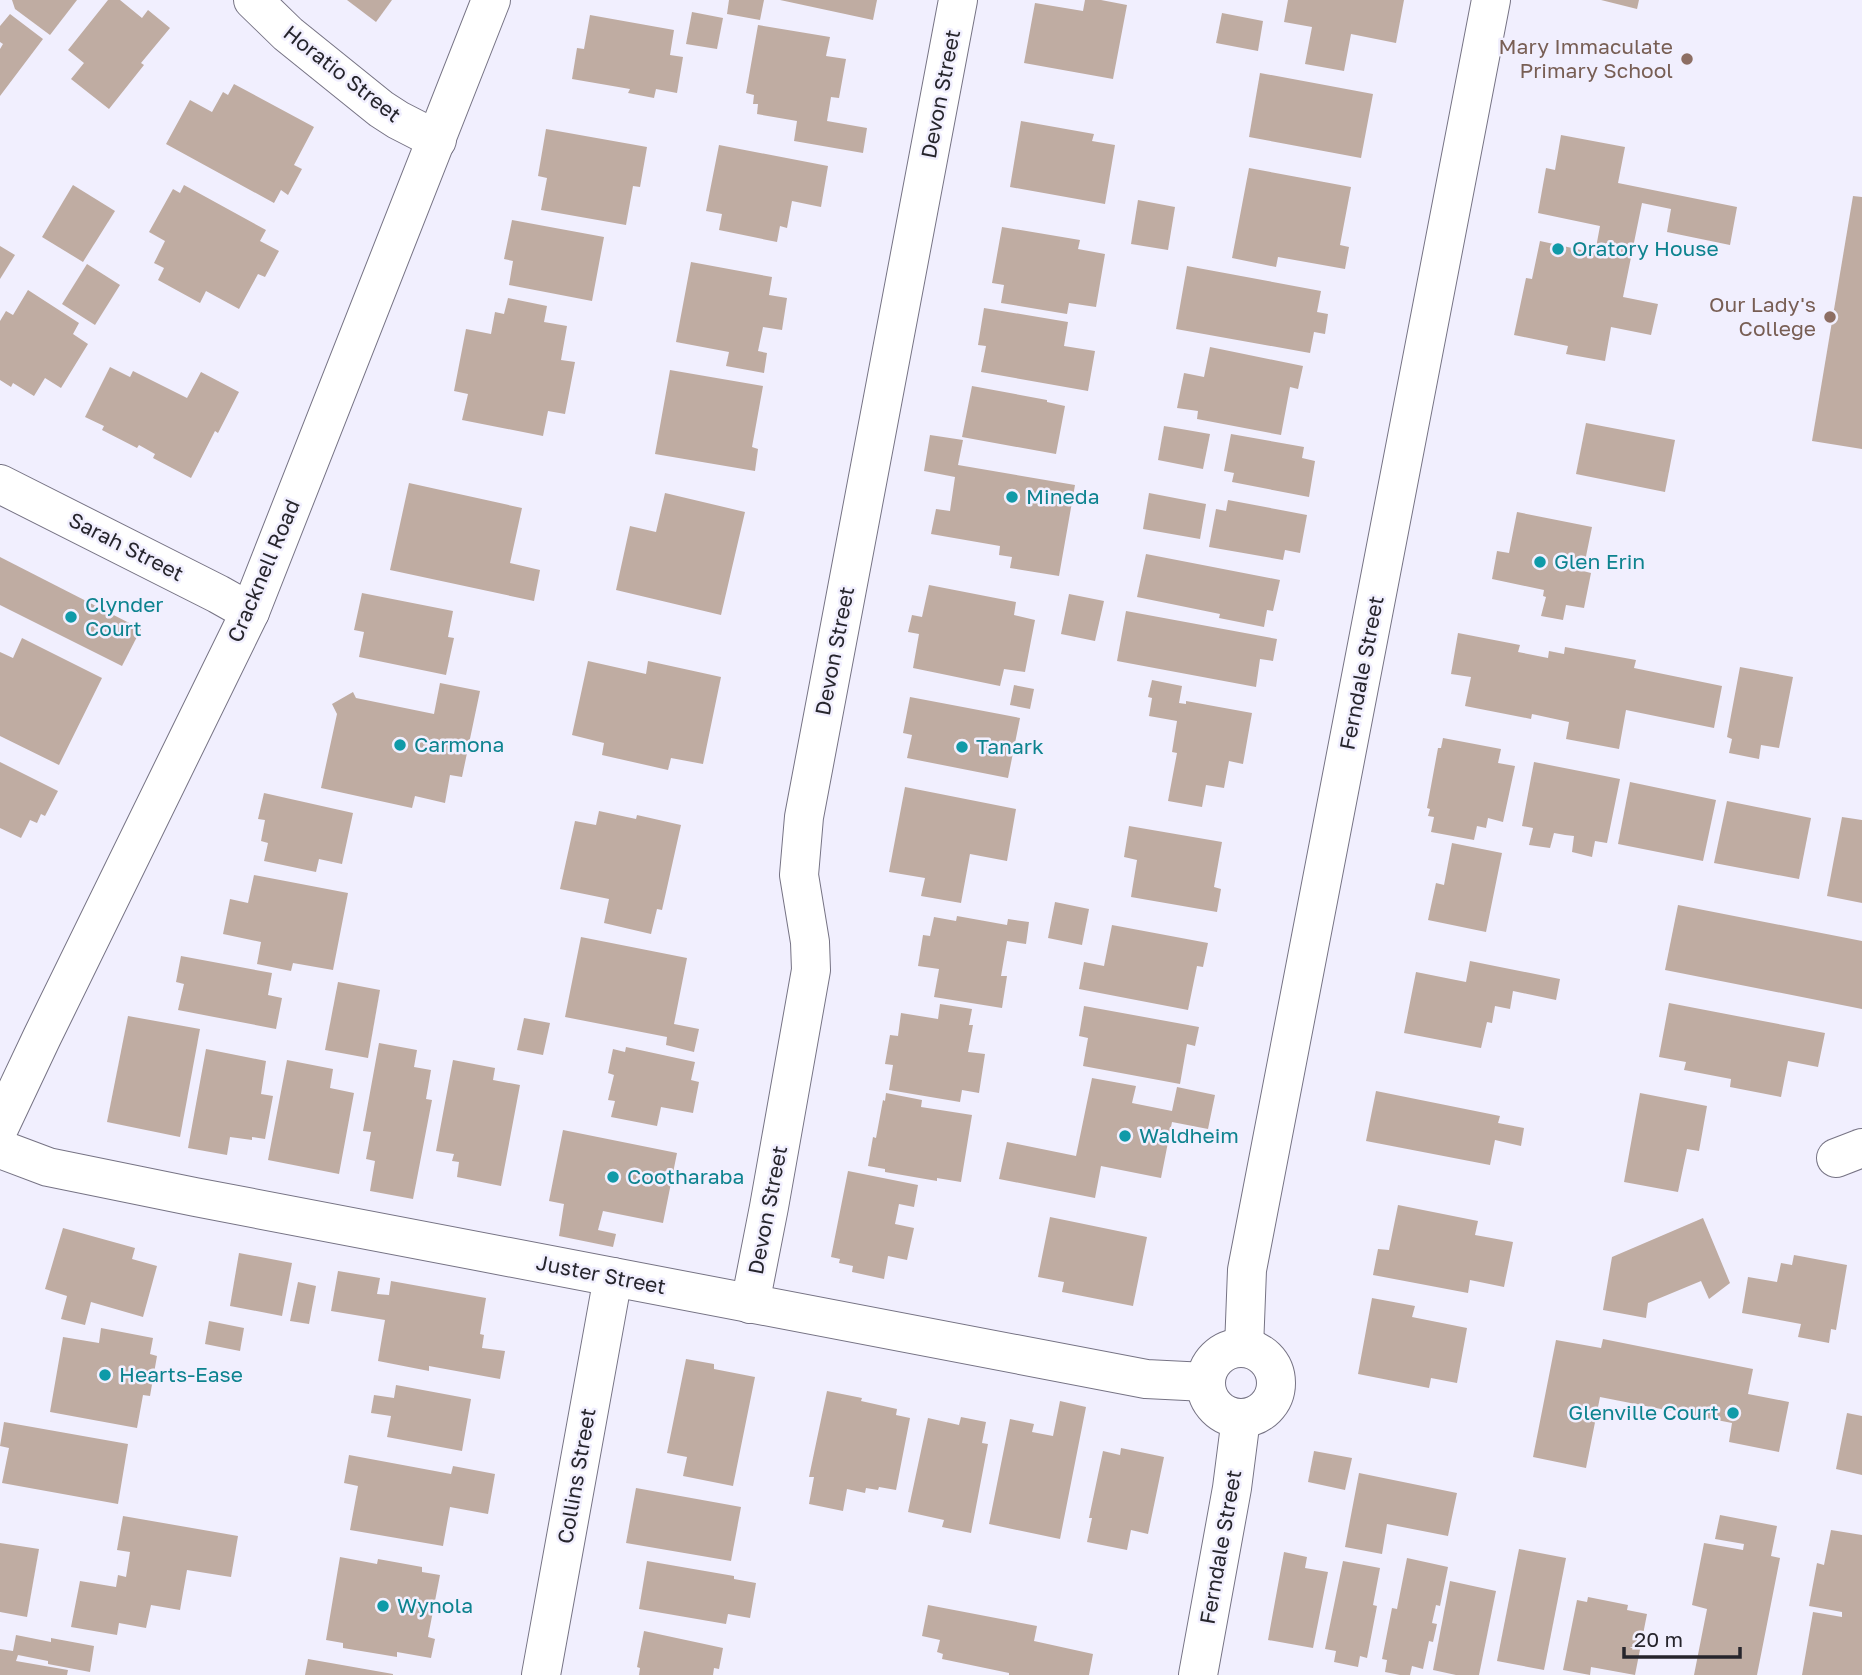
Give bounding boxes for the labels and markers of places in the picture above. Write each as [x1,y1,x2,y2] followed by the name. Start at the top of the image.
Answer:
[1499,33,1673,83] place label: Mary Immaculate Primary School
[1679,51,1695,67] marker: Mary Immaculate Primary School
[1572,235,1719,261] place label: Oratory House
[1550,241,1566,257] marker: Oratory House
[1709,291,1816,341] place label: Our Lady's College
[1822,309,1838,325] marker: Our Lady's College
[1026,483,1100,509] place label: Mineda
[1004,489,1020,505] marker: Mineda
[1554,548,1645,574] place label: Glen Erin
[1532,554,1548,570] marker: Glen Erin
[85,591,164,641] place label: Clynder Court
[63,609,79,625] marker: Clynder Court
[414,731,504,757] place label: Carmona
[976,733,1044,759] place label: Tanark
[392,737,408,753] marker: Carmona
[954,739,970,755] marker: Tanark
[1139,1122,1239,1148] place label: Waldheim
[1117,1128,1133,1144] marker: Waldheim
[627,1163,744,1189] place label: Cootharaba
[605,1169,621,1185] marker: Cootharaba
[119,1361,243,1387] place label: Hearts-Ease
[97,1367,113,1383] marker: Hearts-Ease
[1568,1399,1719,1425] place label: Glenville Court
[1725,1405,1741,1421] marker: Glenville Court
[397,1592,473,1618] place label: Wynola
[375,1598,391,1614] marker: Wynola

